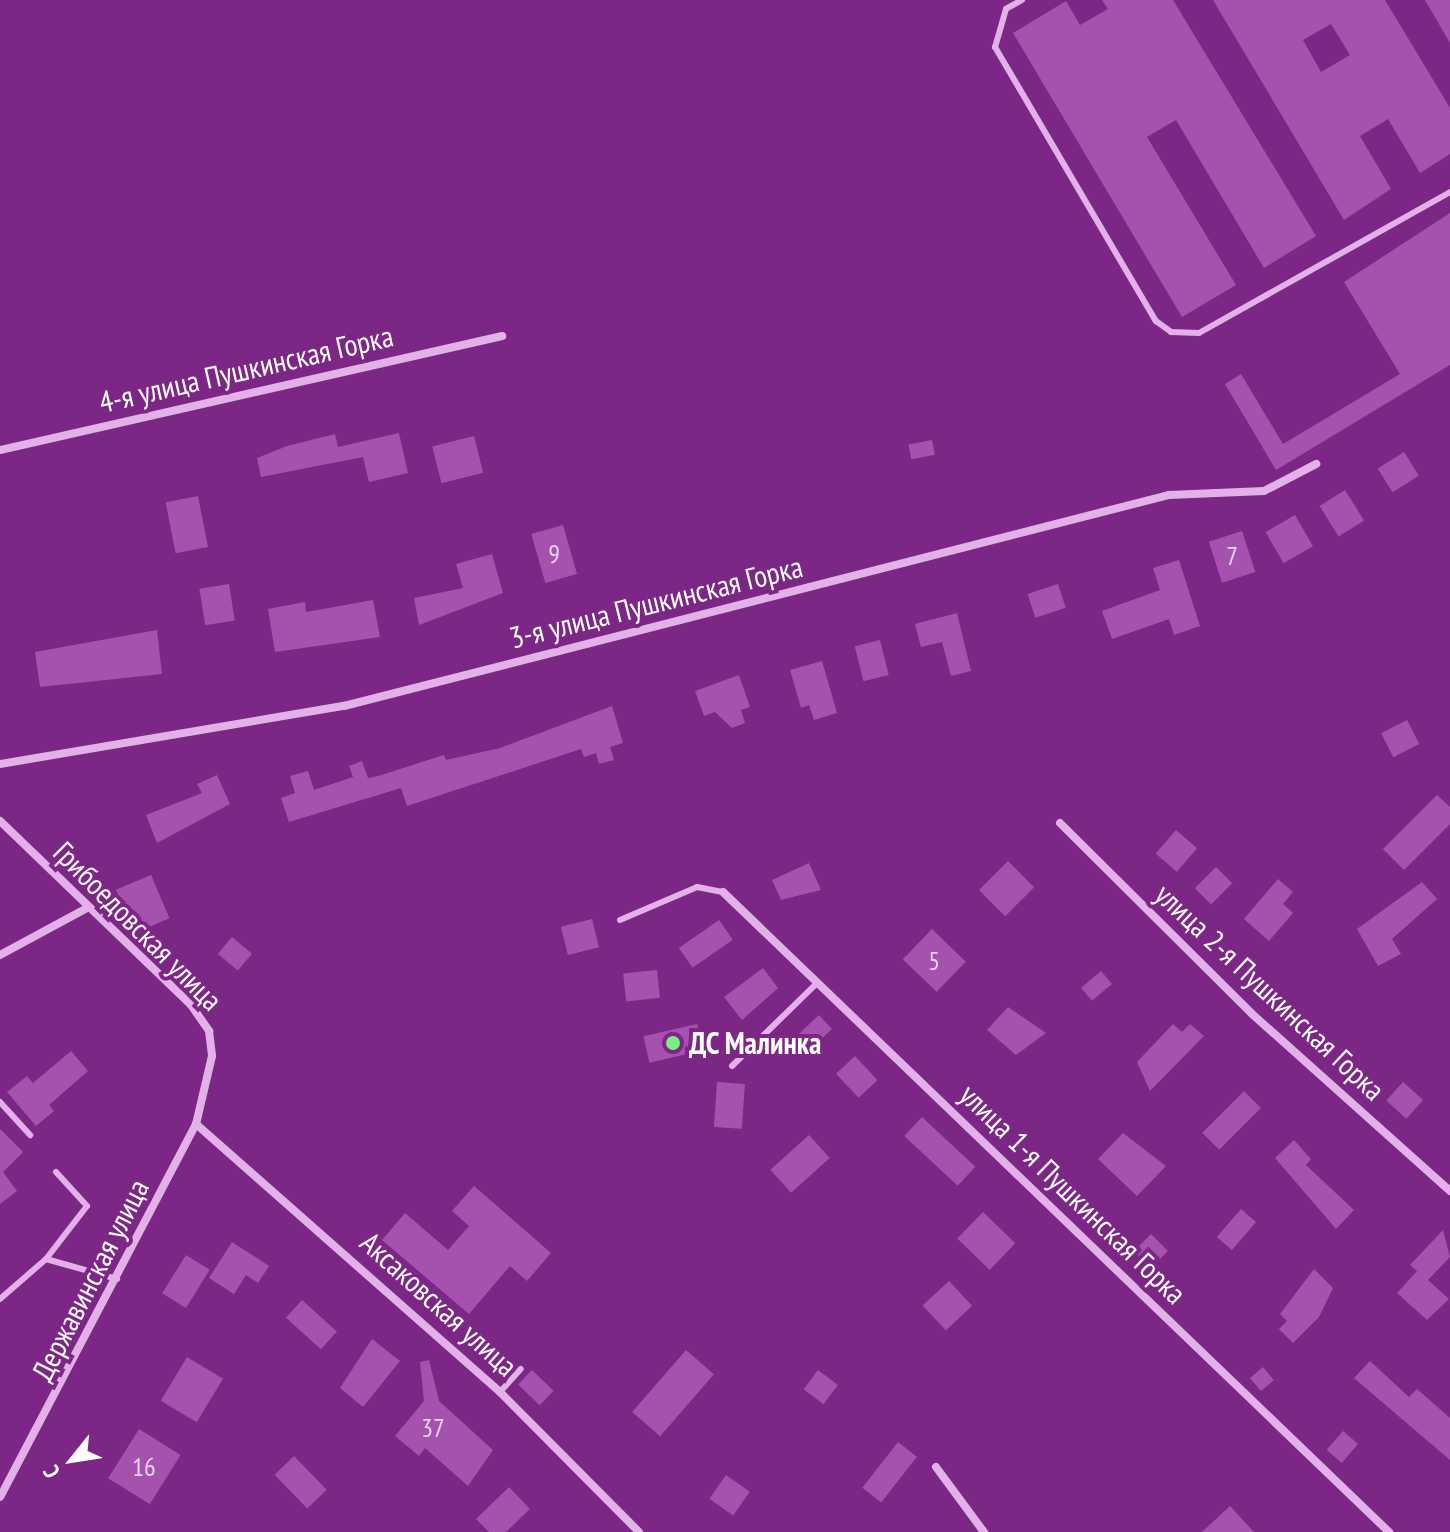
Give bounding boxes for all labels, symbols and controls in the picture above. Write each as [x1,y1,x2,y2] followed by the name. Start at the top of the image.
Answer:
[95,318,397,420] street label: 4-я улица Пушкинская Горка
[548,538,560,570] house number: 9
[1226,540,1238,572] house number: 7
[506,548,806,656] street label: 3-я улица Пушкинская Горка
[46,834,230,1018] street label: Грибоедовская улица
[1148,876,1392,1108] street label: улица 2-я Пушкинская Горка
[928,945,940,977] house number: 5
[689,1025,822,1061] place label: ДС Малинка
[664,1034,682,1052] marker: ДС Малинка
[952,1077,1194,1311] street label: улица 1-я Пушкинская Горка
[24,1173,156,1387] street label: Державинская улица
[353,1224,525,1384] street label: Аксаковская улица
[421,1412,445,1444] house number: 37
[32,1420,112,1500] north arrow
[132,1451,156,1483] house number: 16
[37,1461,66,1483] text: С

